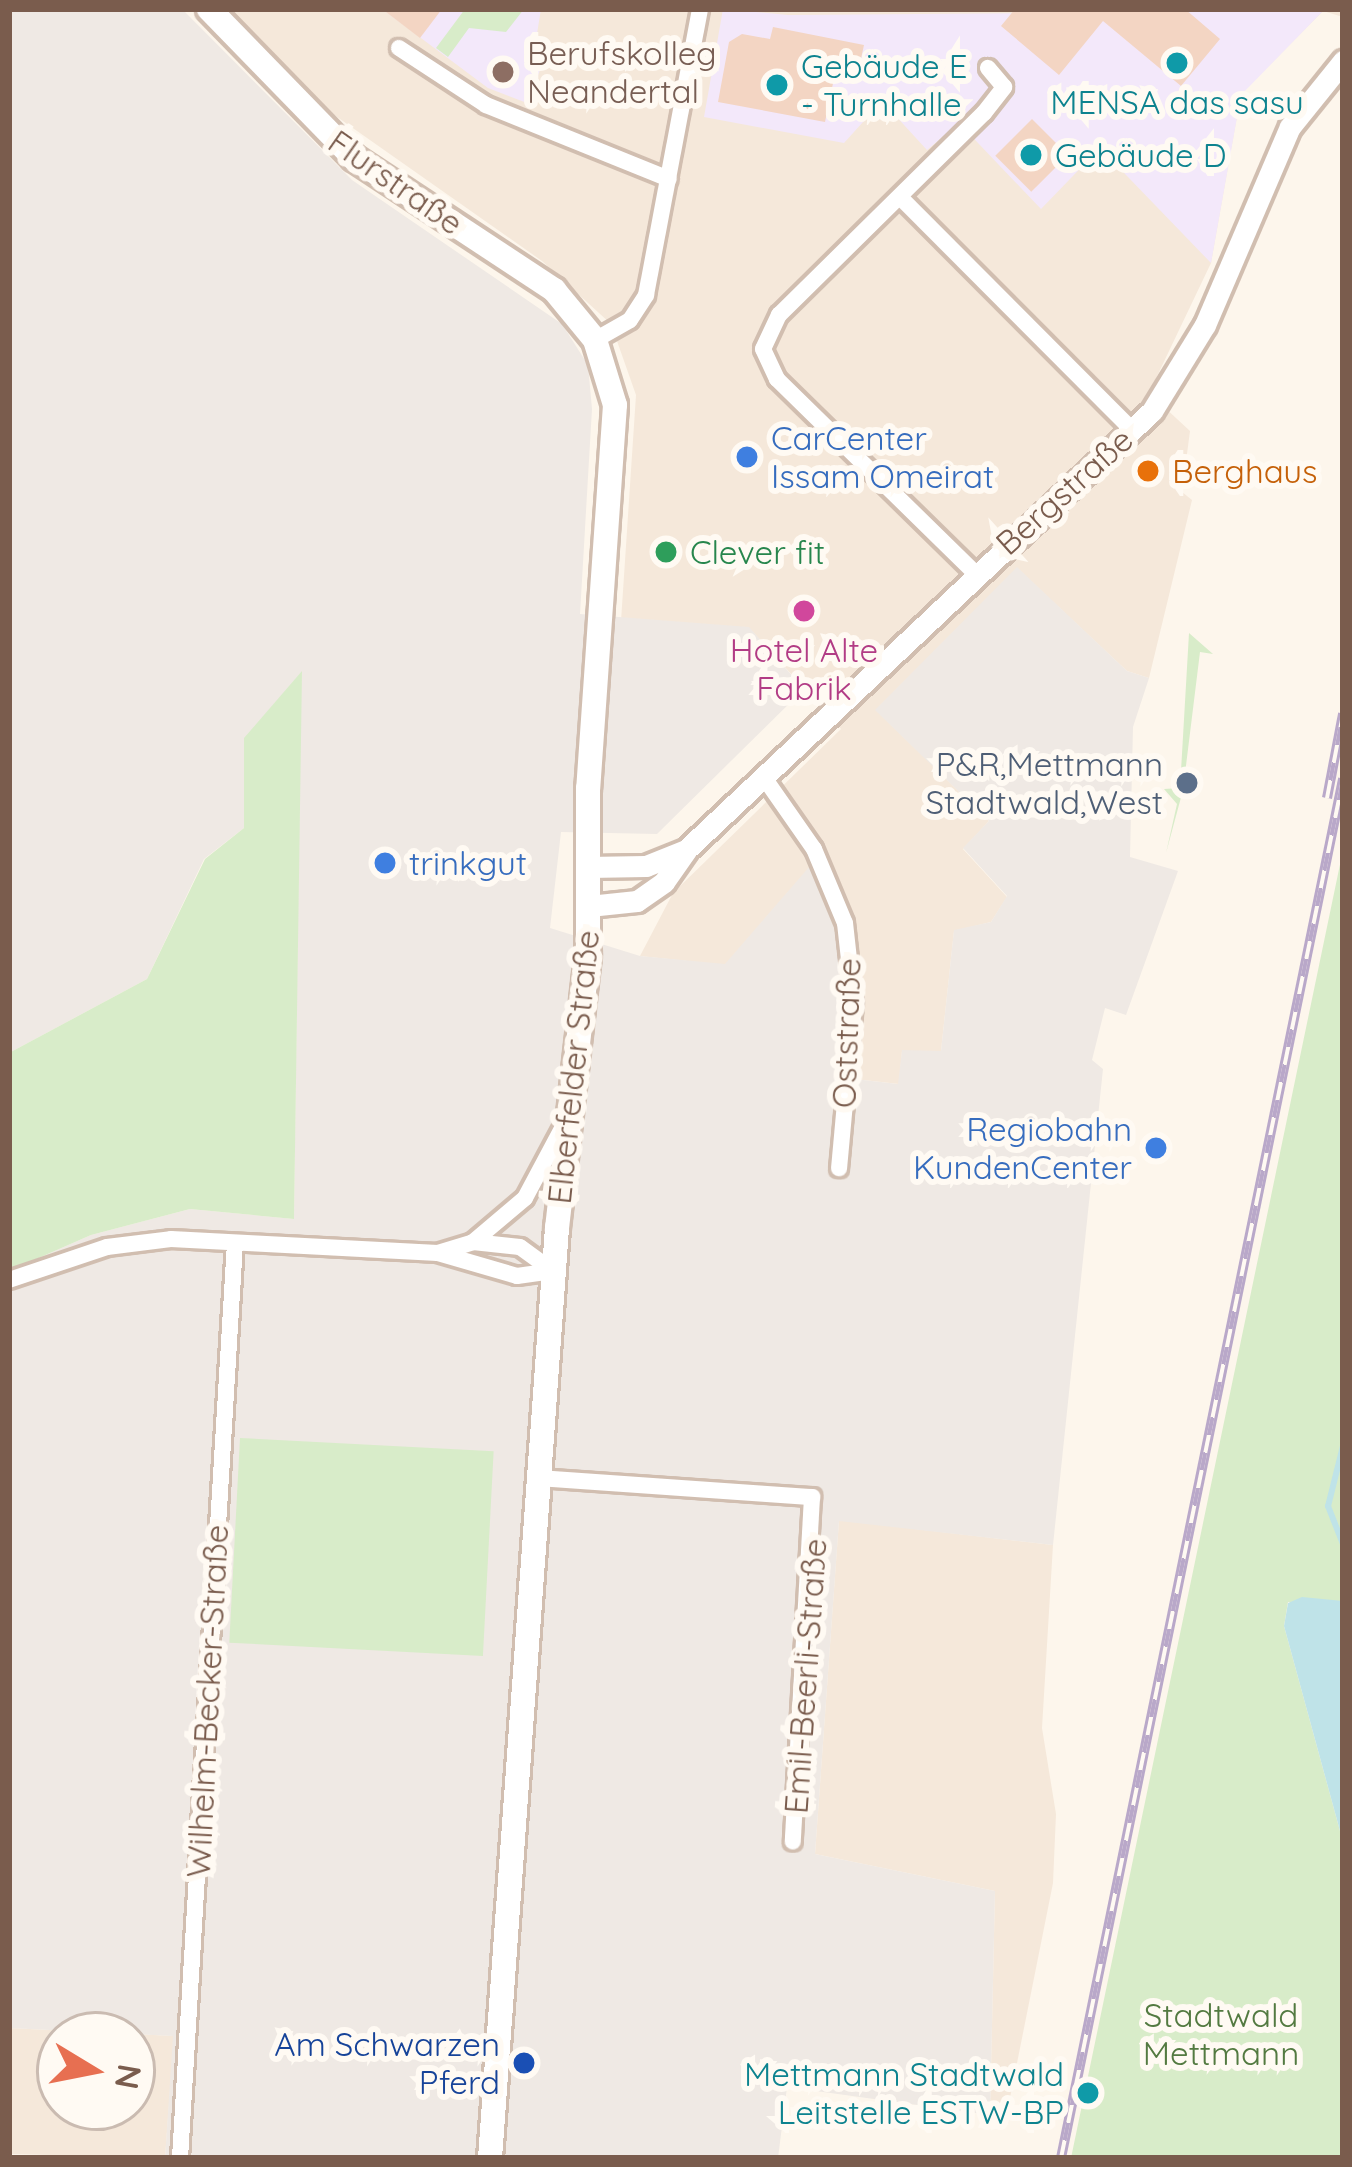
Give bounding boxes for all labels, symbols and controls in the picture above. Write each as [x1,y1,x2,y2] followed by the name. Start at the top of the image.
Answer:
[527,33,717,111] place label: Berufskolleg Neandertal
[801,46,967,124] place label: Gebäude E - Turnhalle
[1164,50,1190,76] marker: MENSA das sasu
[490,59,516,85] marker: Berufskolleg Neandertal
[764,72,790,98] marker: Gebäude E - Turnhalle
[1050,82,1304,122] place label: MENSA das sasu
[321,121,471,243] street label: Flurstraße
[1055,135,1226,175] place label: Gebäude D
[1018,142,1044,168] marker: Gebäude D
[771,418,994,496] place label: CarCenter Issam Omeirat
[988,419,1140,563] street label: Bergstraße
[734,444,760,470] marker: CarCenter Issam Omeirat
[1172,451,1318,491] place label: Berghaus
[1135,458,1161,484] marker: Berghaus
[690,532,825,572] place label: Clever fit
[653,539,679,565] marker: Clever fit
[791,598,817,624] marker: Hotel Alte Fabrik
[730,630,878,708] place label: Hotel Alte Fabrik
[925,744,1163,822] place label: P&R,Mettmann Stadtwald,West
[1174,770,1200,796] marker: P&R,Mettmann Stadtwald,West
[409,843,527,883] place label: trinkgut
[372,850,398,876] marker: trinkgut
[539,928,607,1206] street label: Elberfelder Straße
[824,957,868,1109] street label: Oststraße
[913,1109,1132,1187] place label: Regiobahn KundenCenter
[1143,1135,1169,1161] marker: Regiobahn KundenCenter
[178,1523,236,1879] street label: Wilhelm-Becker-Straße
[776,1537,834,1815] street label: Emil-Beerli-Straße
[1143,1995,1299,2073] park label: Stadtwald Mettmann
[36,2011,156,2131] north arrow
[274,2024,500,2102] place label: Am Schwarzen Pferd
[511,2050,537,2076] marker: Am Schwarzen Pferd
[744,2054,1064,2132] place label: Mettmann Stadtwald Leitstelle ESTW-BP
[107,2061,151,2092] text: N
[1075,2080,1101,2106] marker: Mettmann Stadtwald Leitstelle ESTW-BP

